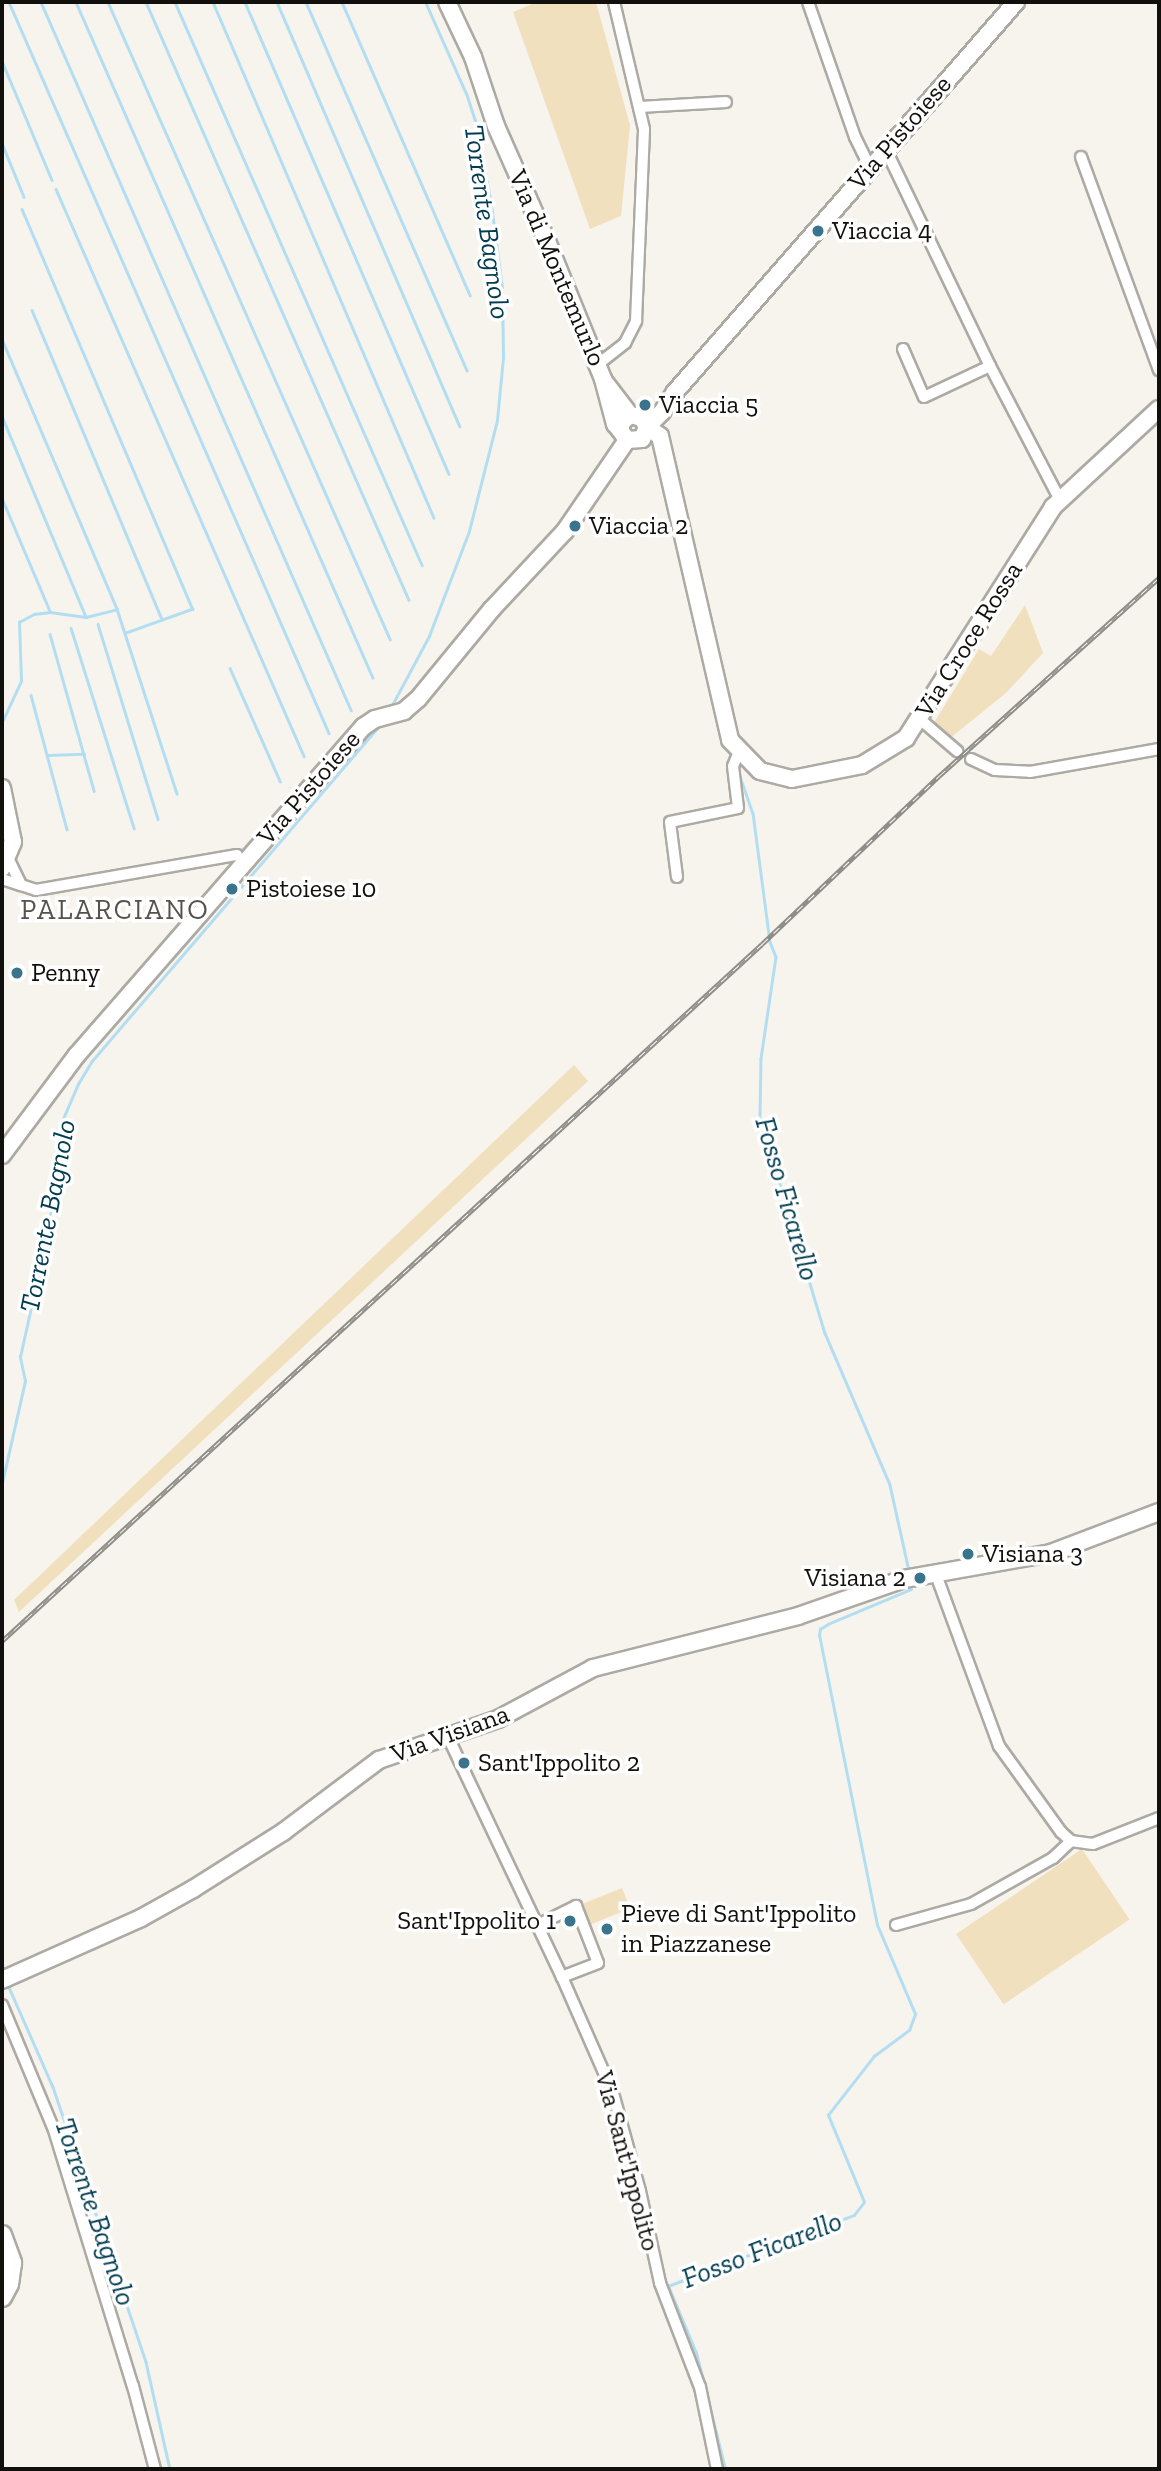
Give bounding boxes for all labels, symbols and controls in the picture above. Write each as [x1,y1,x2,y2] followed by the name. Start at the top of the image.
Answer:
[842,69,958,197] street label: Via Pistoiese
[457,123,517,321] water label: Torrente Bagnolo
[502,165,612,371] street label: Via di Montemurlo
[832,215,932,247] place label: Viaccia 4
[810,223,826,239] marker: Viaccia 4
[659,389,758,421] place label: Viaccia 5
[637,397,653,413] marker: Viaccia 5
[589,510,688,542] place label: Viaccia 2
[567,518,583,534] marker: Viaccia 2
[909,556,1029,724] street label: Via Croce Rossa
[251,724,367,852] street label: Via Pistoiese
[246,873,377,905] place label: Pistoiese 10
[224,881,240,897] marker: Pistoiese 10
[22,893,208,927] district label: PALARCIANO
[31,957,100,989] place label: Penny
[9,965,25,981] marker: Penny
[748,1113,826,1285] water label: Fosso Ficarello
[13,1117,83,1315] water label: Torrente Bagnolo
[982,1538,1083,1570] place label: Visiana 3
[960,1546,976,1562] marker: Visiana 3
[804,1562,906,1594] place label: Visiana 2
[912,1570,928,1586] marker: Visiana 2
[386,1698,514,1770] street label: Via Visiana
[478,1747,640,1779] place label: Sant'Ippolito 2
[456,1755,472,1771] marker: Sant'Ippolito 2
[621,1898,856,1960] place label: Pieve di Sant'Ippolito in Piazzanese
[397,1905,556,1937] place label: Sant'Ippolito 1
[562,1913,578,1929] marker: Sant'Ippolito 1
[599,1921,615,1937] marker: Pieve di Sant'Ippolito in Piazzanese
[588,2068,666,2254] street label: Via Sant'Ippolito
[47,2114,143,2310] water label: Torrente Bagnolo
[677,2204,847,2296] water label: Fosso Ficarello

